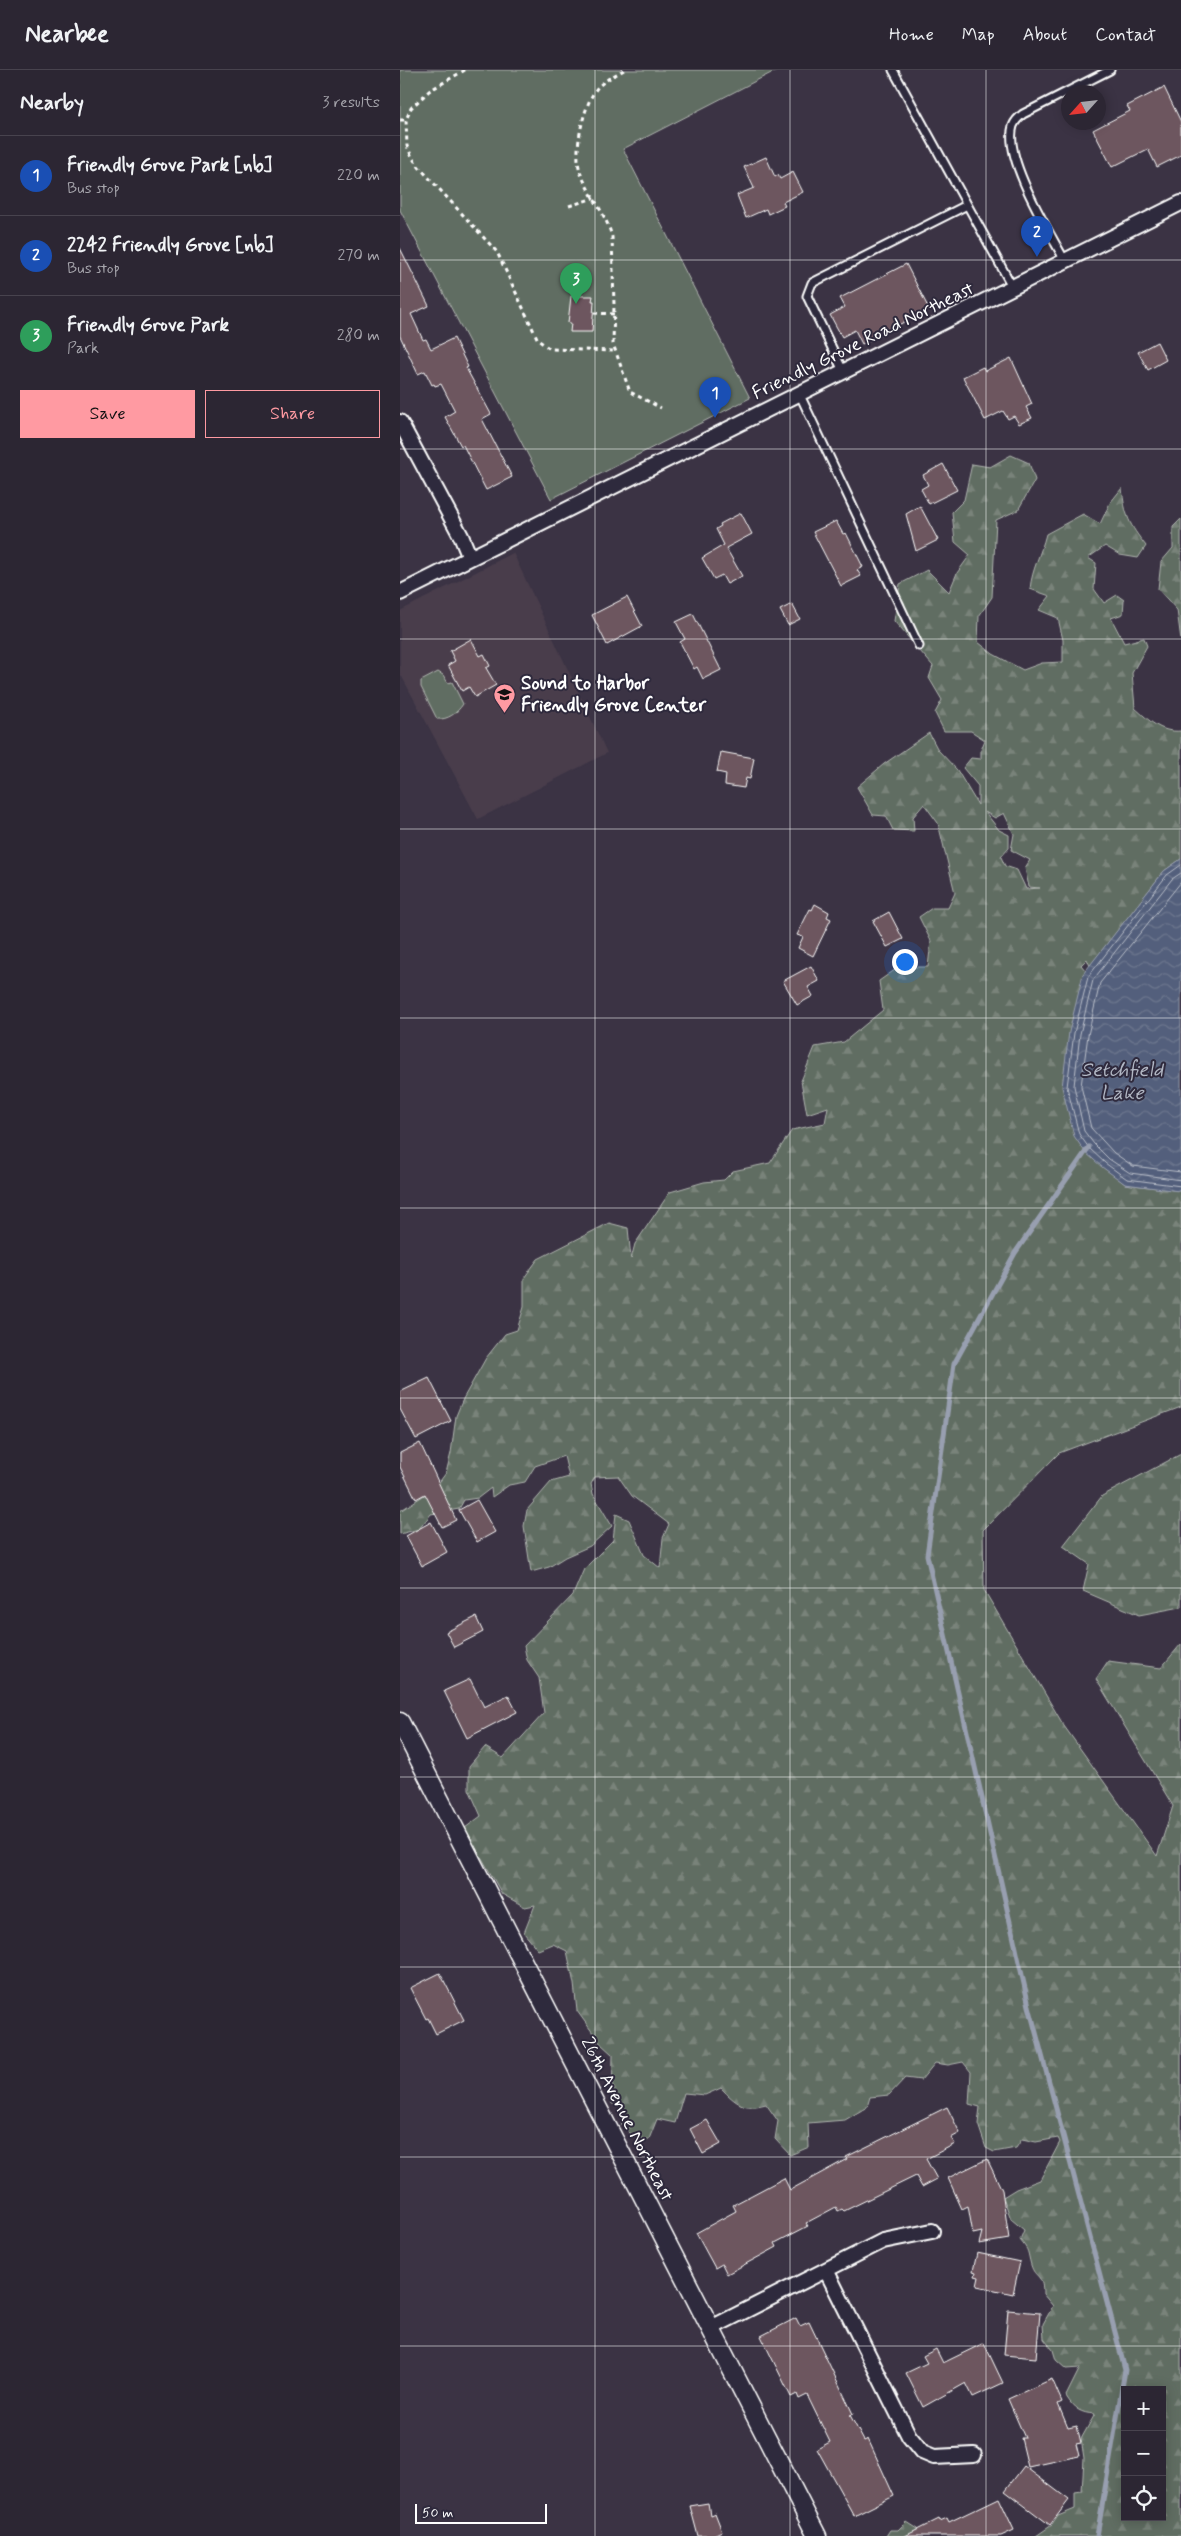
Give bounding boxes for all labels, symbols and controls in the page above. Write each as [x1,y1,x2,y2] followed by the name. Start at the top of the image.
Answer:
[25,19,109,50] text: Nearbee
[889,23,934,47] text: Home
[962,23,995,47] text: Map
[1023,23,1067,47] text: About
[1095,23,1156,47] text: Contact
[1061,85,1106,130] north arrow
[20,89,84,117] text: Nearby
[322,92,380,113] text: 3 results
[67,153,272,178] text: Friendly Grove Park [nb]
[32,165,40,186] text: 1
[337,165,380,186] text: 220 m
[67,178,120,199] text: Bus stop
[1021,216,1053,257] pin: 2
[67,233,273,258] text: 2242 Friendly Grove [nb]
[32,245,40,266] text: 2
[337,245,380,266] text: 270 m
[67,258,120,279] text: Bus stop
[560,263,592,304] pin: 3
[748,276,978,406] street label: Friendly Grove Road Northeast
[67,313,229,338] text: Friendly Grove Park
[32,325,40,346] text: 3
[337,325,380,346] text: 280 m
[67,338,99,359] text: Park
[699,377,731,418] pin: 1
[20,390,195,438] button: Save
[205,390,380,438] button: Share
[521,671,707,718] place label: Sound to Harbor Friendly Grove Center
[493,682,517,713] school or university icon: Sound to Harbor Friendly Grove Center
[892,949,918,975] your location
[1081,1057,1165,1107] water label: Setchfield Lake
[575,2033,679,2205] street label: 26th Avenue Northeast
[1121,2386,1166,2521] map controls
[1121,2386,1166,2431] button: +
[1121,2431,1166,2476] button: −
[1121,2476,1166,2521] button: locate
[415,2501,548,2524] scale bar
[422,2504,453,2522] text: 50 m

